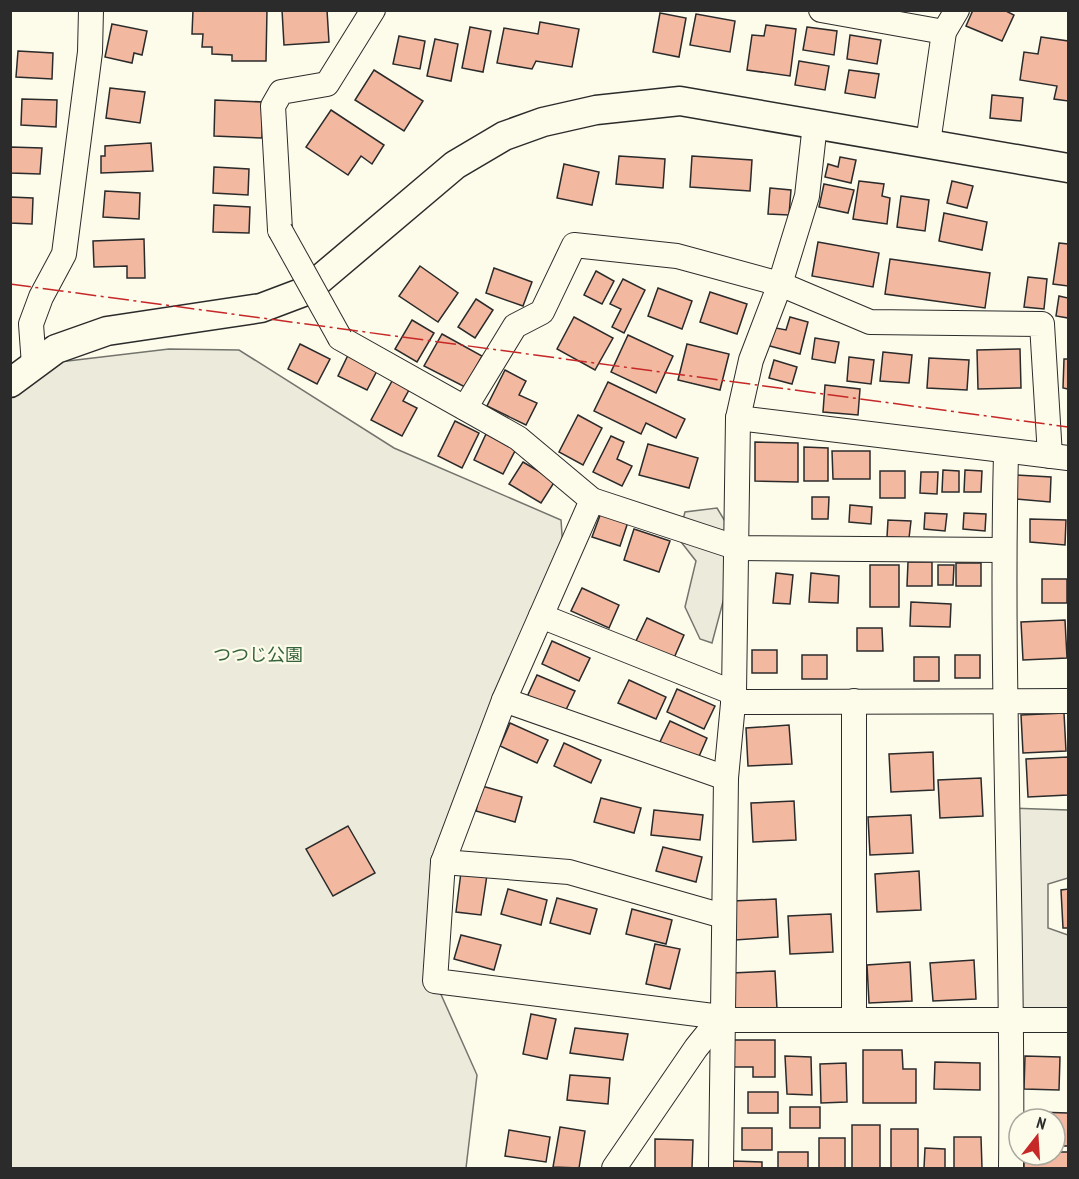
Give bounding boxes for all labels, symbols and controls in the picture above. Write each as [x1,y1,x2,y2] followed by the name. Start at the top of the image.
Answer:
[213,643,303,666] park label: つつじ公園
[1007,1107,1067,1167] north arrow
[1034,1112,1048,1133] text: N

